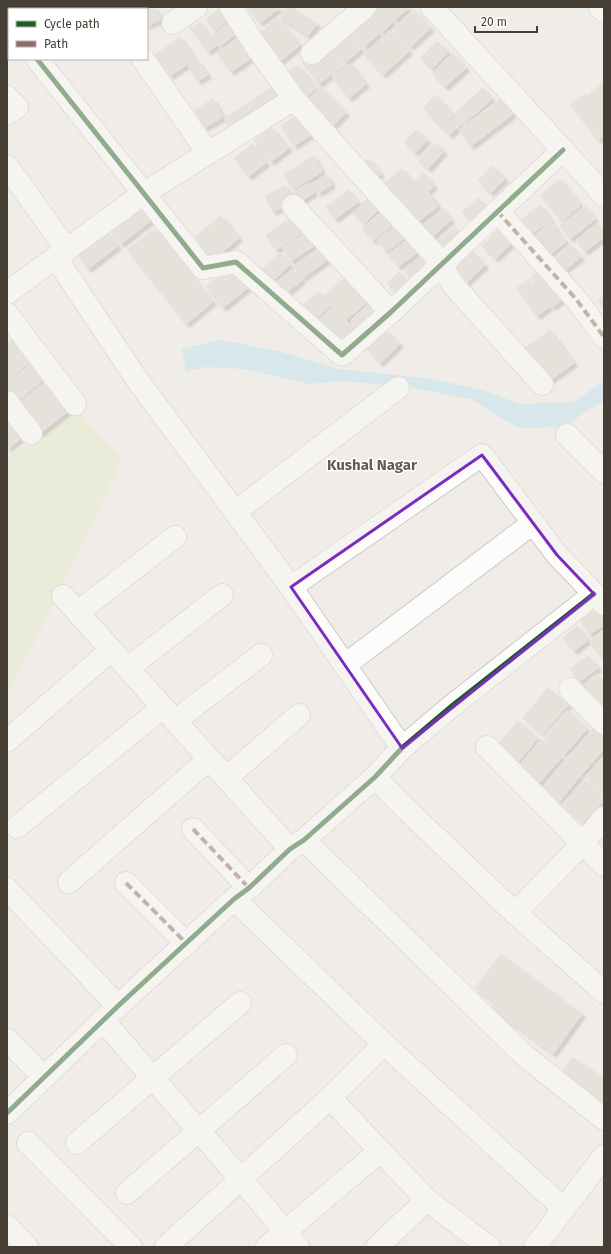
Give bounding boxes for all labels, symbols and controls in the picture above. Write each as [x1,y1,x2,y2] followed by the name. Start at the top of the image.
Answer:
[8,8,148,60] legend
[475,8,537,34] scale bar
[481,15,507,29] text: 20 m
[44,17,100,31] text: Cycle path
[44,37,68,51] text: Path
[327,456,418,474] district label: Kushal Nagar

